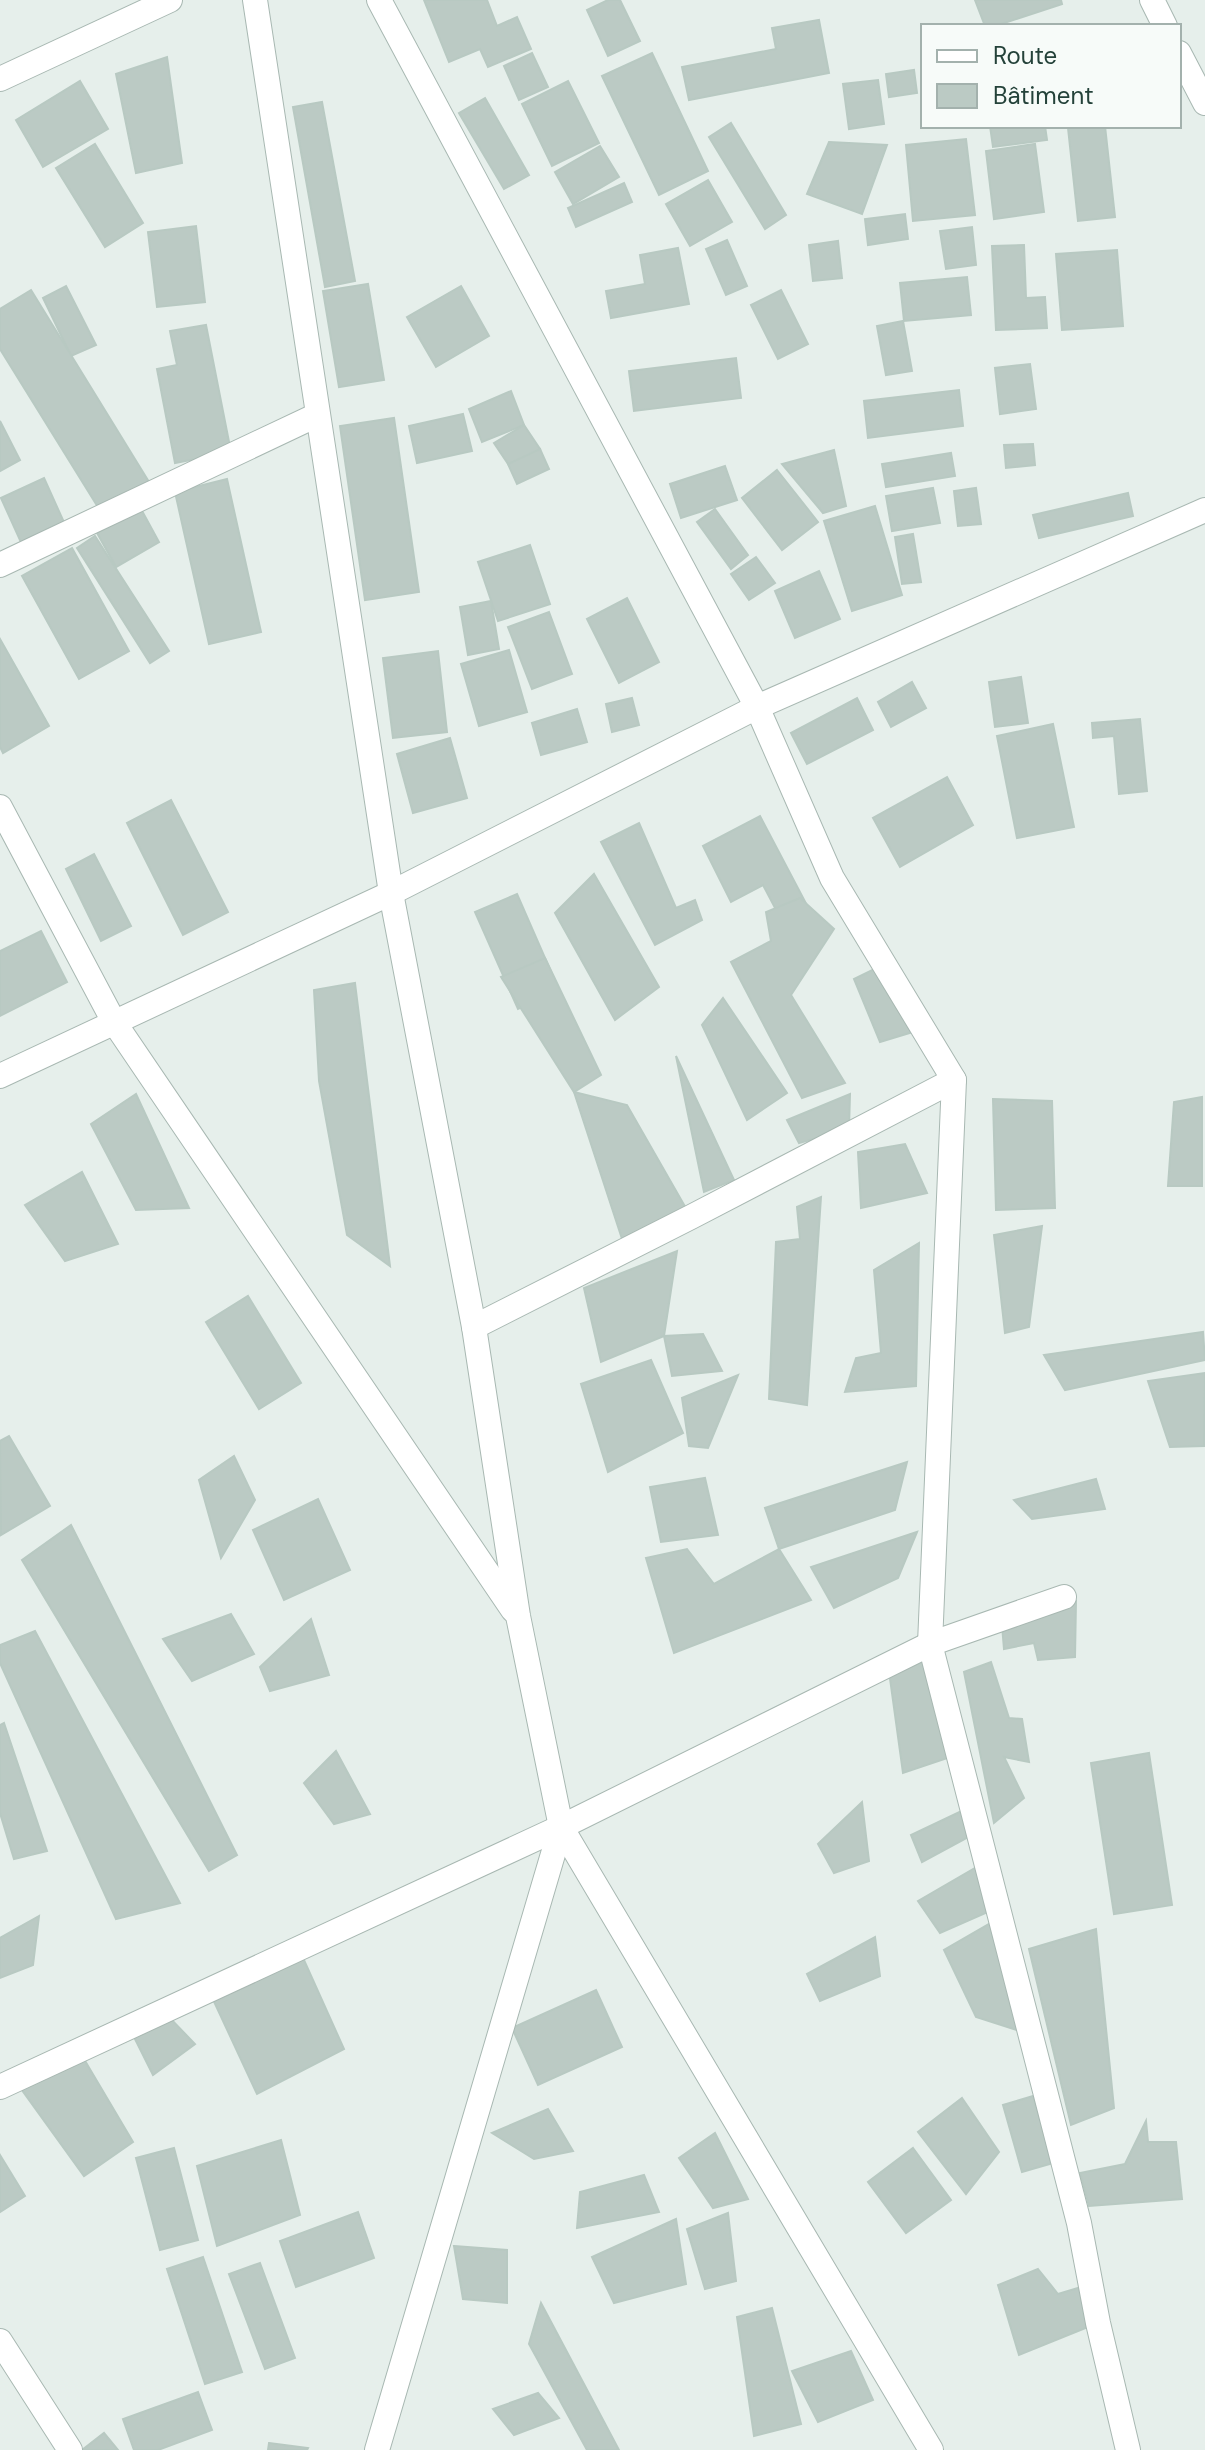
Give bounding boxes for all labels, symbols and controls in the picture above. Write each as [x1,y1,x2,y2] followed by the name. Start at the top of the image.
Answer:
[921,24,1181,128] legend
[993,40,1057,71] text: Route
[993,80,1094,111] text: Bâtiment

